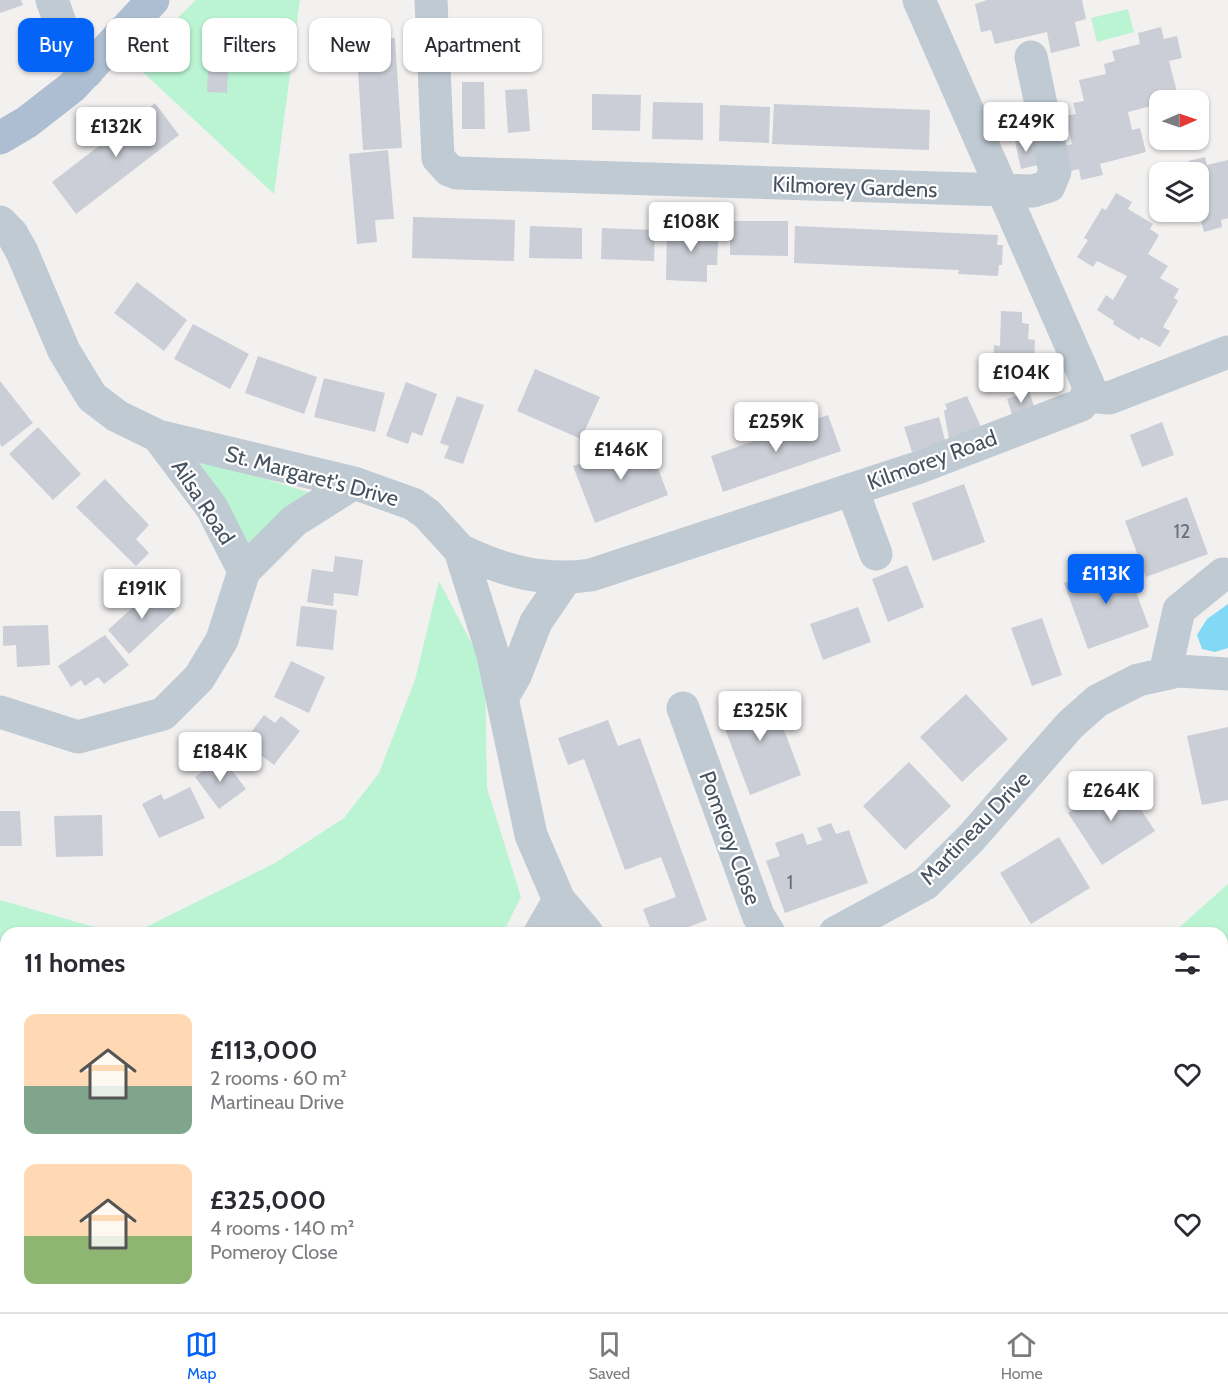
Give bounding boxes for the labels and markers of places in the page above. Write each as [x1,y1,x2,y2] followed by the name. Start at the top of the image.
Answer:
[984,102,1068,153] pin: £249K
[74,107,158,158] pin: £132K
[649,202,733,253] pin: £108K
[979,353,1063,404] pin: £104K
[734,402,818,453] pin: £259K
[579,430,663,481] pin: £146K
[1064,554,1148,605] pin: £113K
[100,569,184,620] pin: £191K
[718,691,802,742] pin: £325K
[178,732,262,783] pin: £184K
[1069,771,1153,822] pin: £264K

